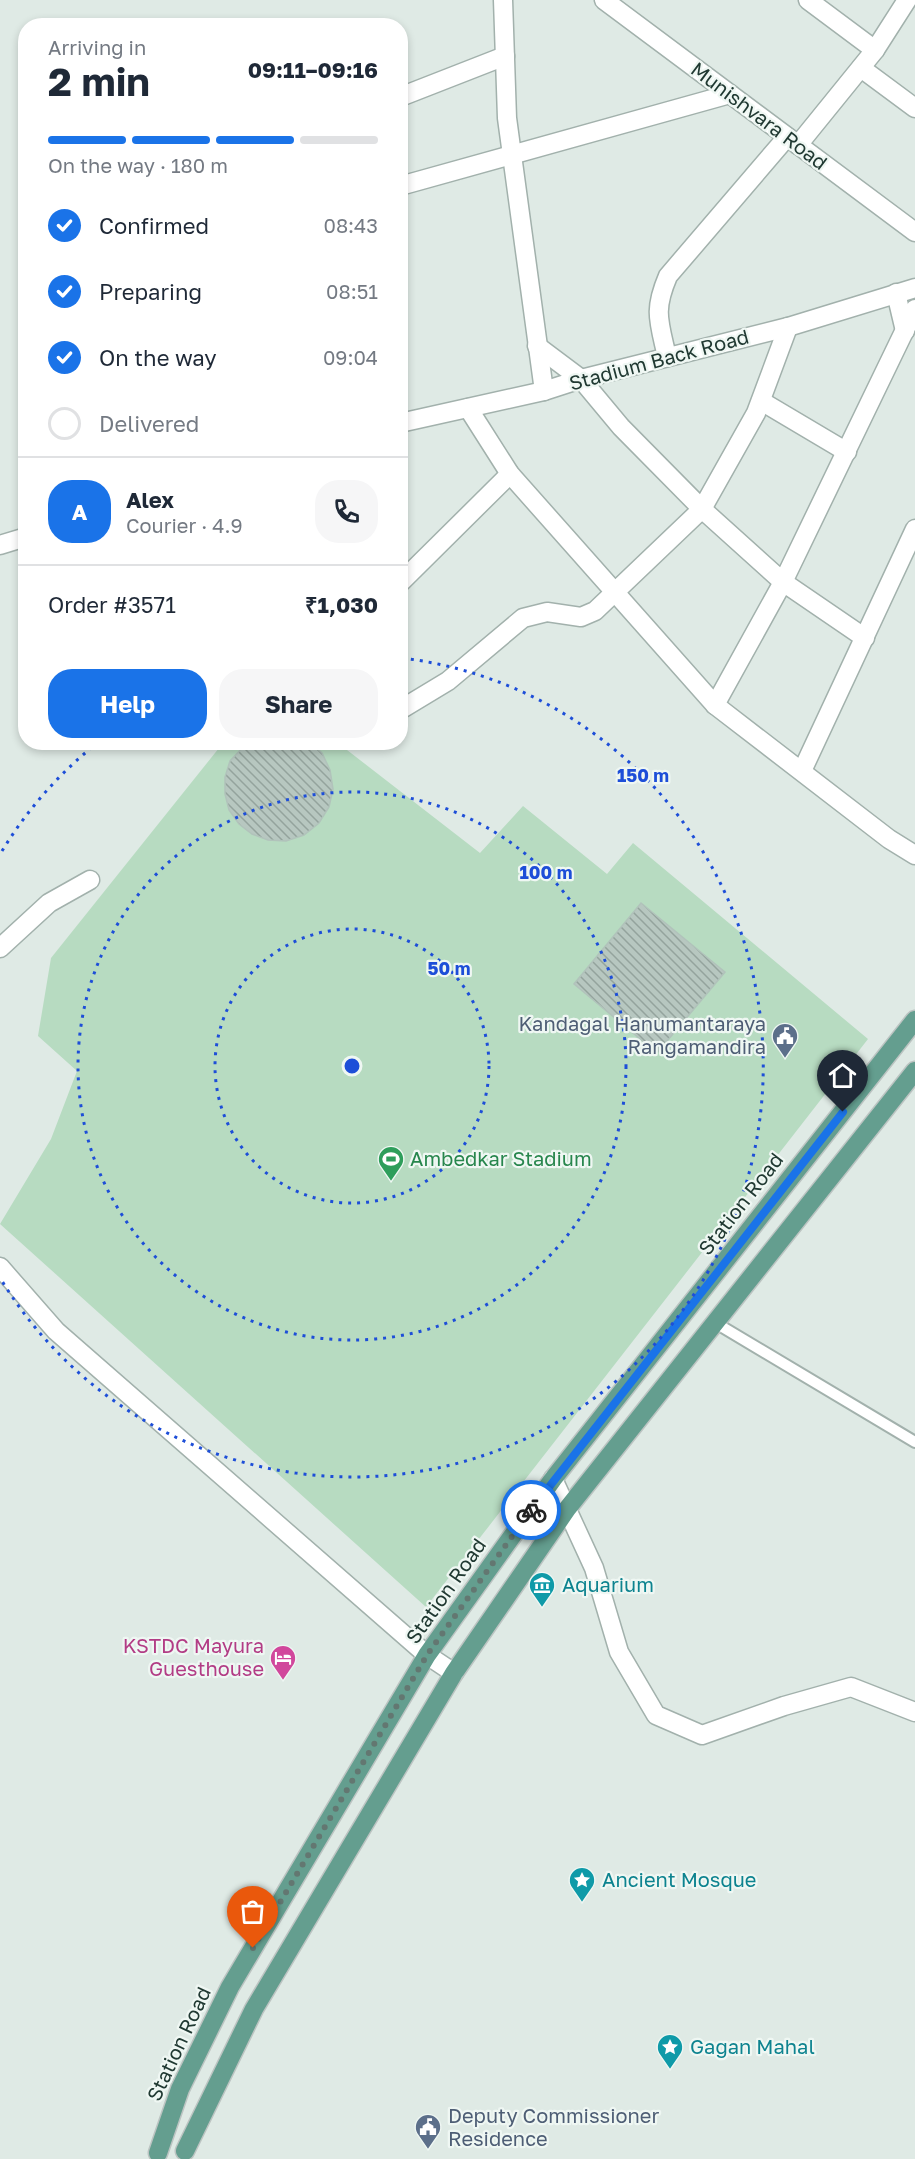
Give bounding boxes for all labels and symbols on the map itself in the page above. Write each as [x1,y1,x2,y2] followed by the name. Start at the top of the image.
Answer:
[687,56,832,174] street label: Munishvara Road
[566,323,751,395] street label: Stadium Back Road
[617,764,669,786] text: 150 m
[520,861,572,883] text: 100 m
[428,957,470,979] text: 50 m
[519,1011,766,1058] place label: Kandagal Hanumantaraya Rangamandira
[770,1021,800,1059] public building icon: Kandagal Hanumantaraya Rangamandira
[817,1050,868,1112] pin
[342,1056,362,1076] centre of rings
[376,1144,406,1182] sports icon: Ambedkar Stadium
[410,1146,592,1170] place label: Ambedkar Stadium
[693,1147,788,1259] street label: Station Road
[501,1480,561,1540] courier
[400,1533,490,1648] street label: Station Road
[527,1570,557,1608] museum icon: Aquarium
[562,1572,654,1596] place label: Aquarium
[123,1633,264,1680] place label: KSTDC Mayura Guesthouse
[268,1643,298,1681] hotel icon: KSTDC Mayura Guesthouse
[567,1865,597,1903] place icon: Ancient Mosque
[602,1867,756,1891] place label: Ancient Mosque
[227,1886,278,1948] pin
[141,1983,215,2104] street label: Station Road
[655,2032,685,2070] place icon: Gagan Mahal
[690,2034,815,2058] place label: Gagan Mahal
[448,2103,659,2150] place label: Deputy Commissioner Residence
[413,2112,443,2150] public building icon: Deputy Commissioner Residence

